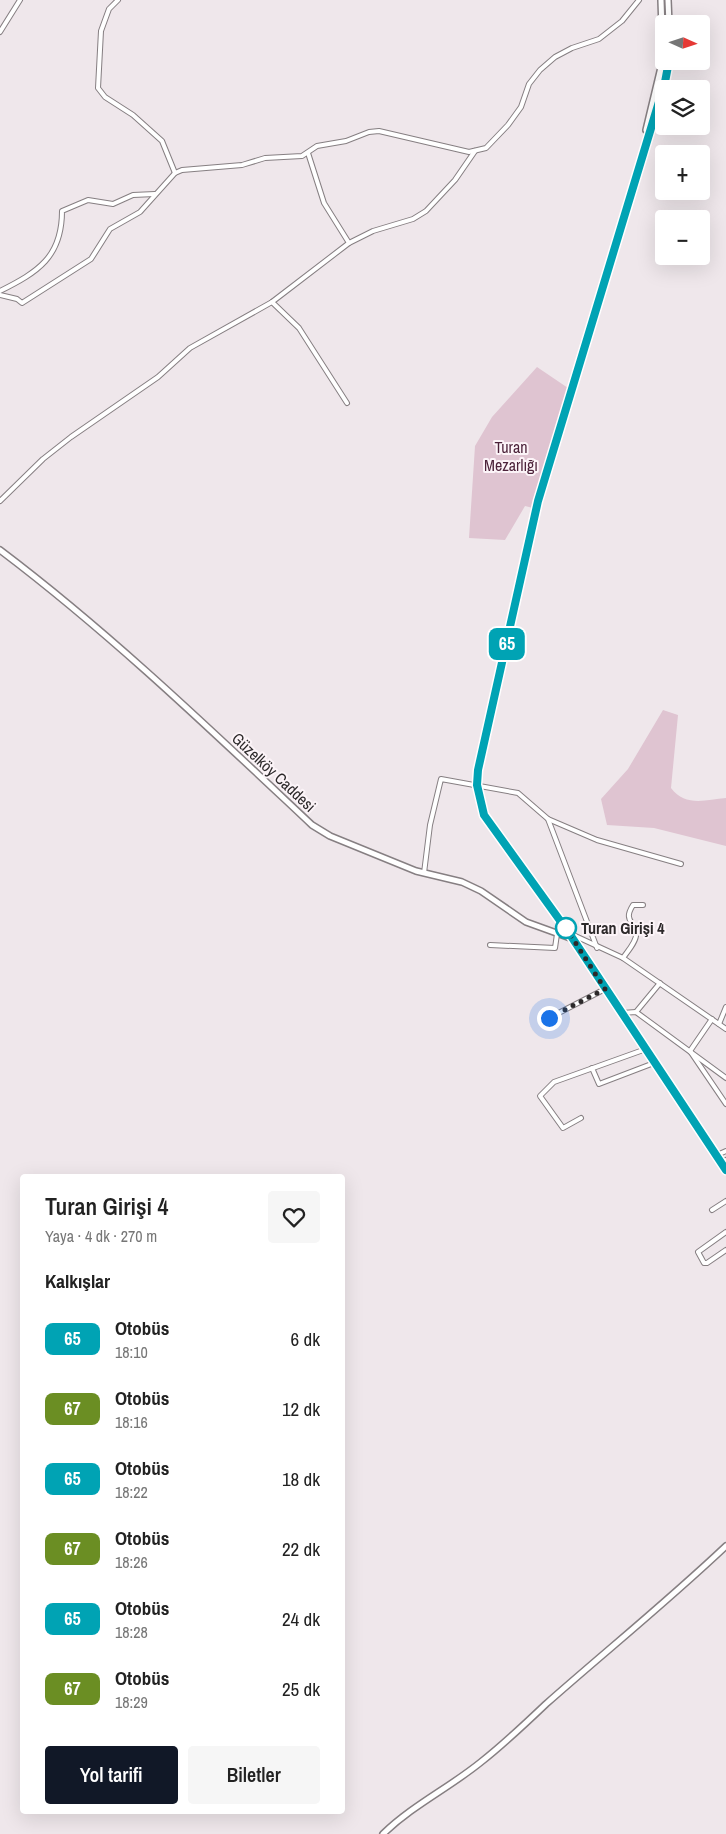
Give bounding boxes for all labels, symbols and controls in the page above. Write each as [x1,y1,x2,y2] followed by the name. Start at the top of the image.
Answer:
[655,15,710,70] north arrow
[655,15,710,265] map controls
[655,80,710,135] button: layers
[655,145,710,200] button: +
[655,210,710,265] button: −
[484,436,538,476] park label: Turan Mezarlığı
[484,628,530,660] line badge: 65
[499,631,515,656] text: 65
[227,727,321,817] street label: Güzelköy Caddesi
[555,917,577,939] marker: Turan Girişi 4
[581,917,665,939] place label: Turan Girişi 4
[537,1006,562,1031] your location
[45,1190,169,1222] text: Turan Girişi 4
[268,1191,320,1243] button: heart
[45,1225,157,1247] text: Yaya · 4 dk · 270 m
[45,1268,110,1294] text: Kalkışlar
[115,1315,170,1341] text: Otobüs
[64,1326,81,1351] text: 65
[291,1326,320,1352] text: 6 dk
[115,1341,148,1363] text: 18:10
[115,1385,170,1411] text: Otobüs
[64,1396,81,1421] text: 67
[282,1396,320,1422] text: 12 dk
[115,1411,148,1433] text: 18:16
[115,1455,170,1481] text: Otobüs
[64,1466,81,1491] text: 65
[282,1466,320,1492] text: 18 dk
[115,1481,148,1503] text: 18:22
[115,1525,170,1551] text: Otobüs
[64,1536,81,1561] text: 67
[282,1536,320,1562] text: 22 dk
[115,1551,148,1573] text: 18:26
[115,1595,170,1621] text: Otobüs
[64,1606,81,1631] text: 65
[282,1606,320,1632] text: 24 dk
[115,1621,148,1643] text: 18:28
[115,1665,170,1691] text: Otobüs
[64,1676,81,1701] text: 67
[282,1676,320,1702] text: 25 dk
[115,1691,148,1713] text: 18:29
[45,1746,178,1804] button: Yol tarifi
[188,1746,320,1804] button: Biletler

